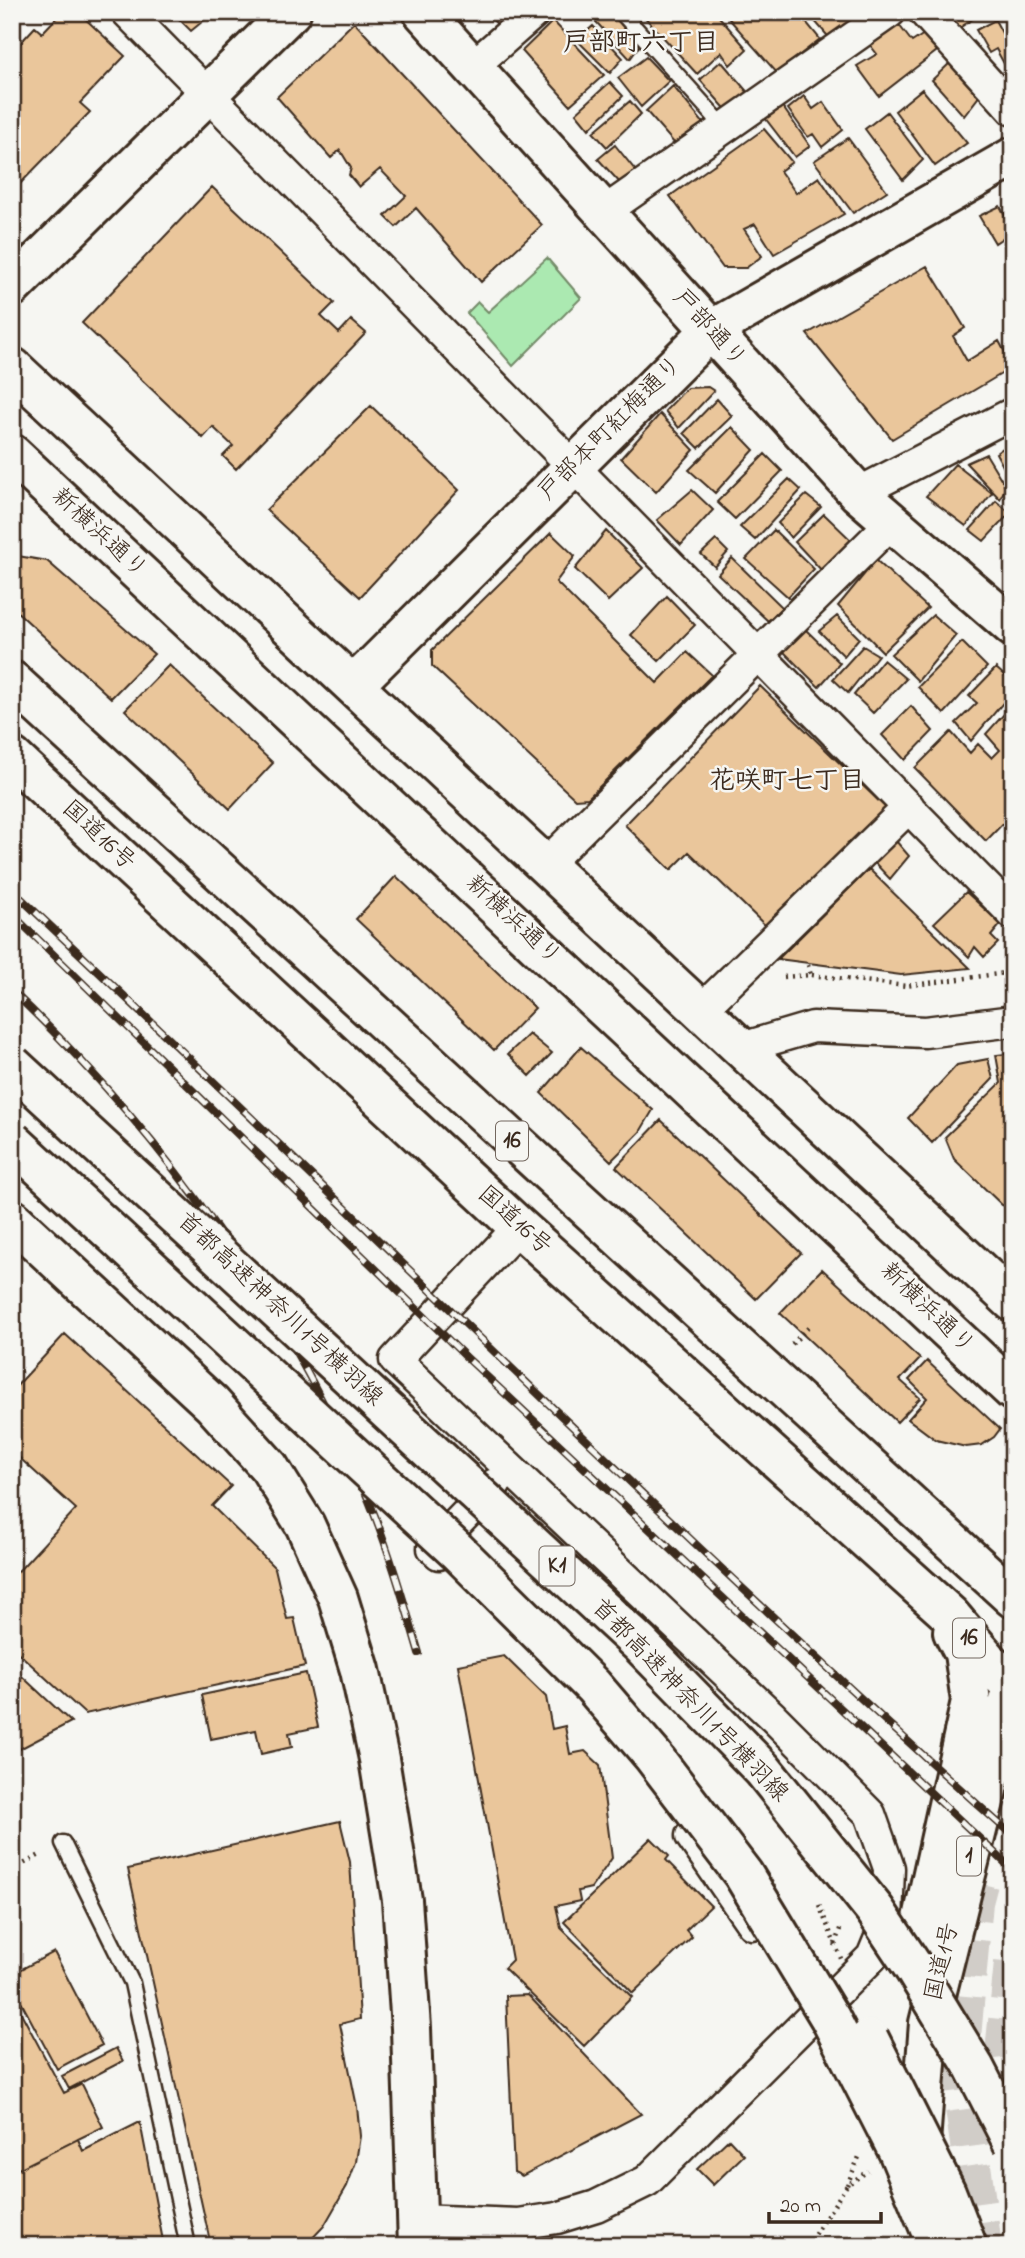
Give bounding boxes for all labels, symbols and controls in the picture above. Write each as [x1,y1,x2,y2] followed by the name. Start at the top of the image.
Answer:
[563,25,719,63] district label: 戸部町六丁目
[664,282,754,376] street label: 戸部通り
[531,349,691,509] street label: 戸部本町紅梅通り
[43,480,155,588] street label: 新横浜通り
[709,763,865,801] district label: 花咲町七丁目
[53,792,143,880] street label: 国道16号
[457,867,569,975] street label: 新横浜通り
[496,1122,528,1160] road number: 16
[469,1178,559,1264] street label: 国道16号
[168,1205,390,1415] street label: 首都高速神奈川1号横羽線
[872,1255,982,1363] street label: 新横浜通り
[540,1546,574,1586] road number: K1
[582,1591,796,1811] street label: 首都高速神奈川1号横羽線
[953,1618,985,1658] road number: 16
[957,1837,981,1876] road number: 1
[917,1919,969,2005] street label: 国道1号
[769,2181,881,2225] scale bar
[780,2192,821,2222] text: 20 m

